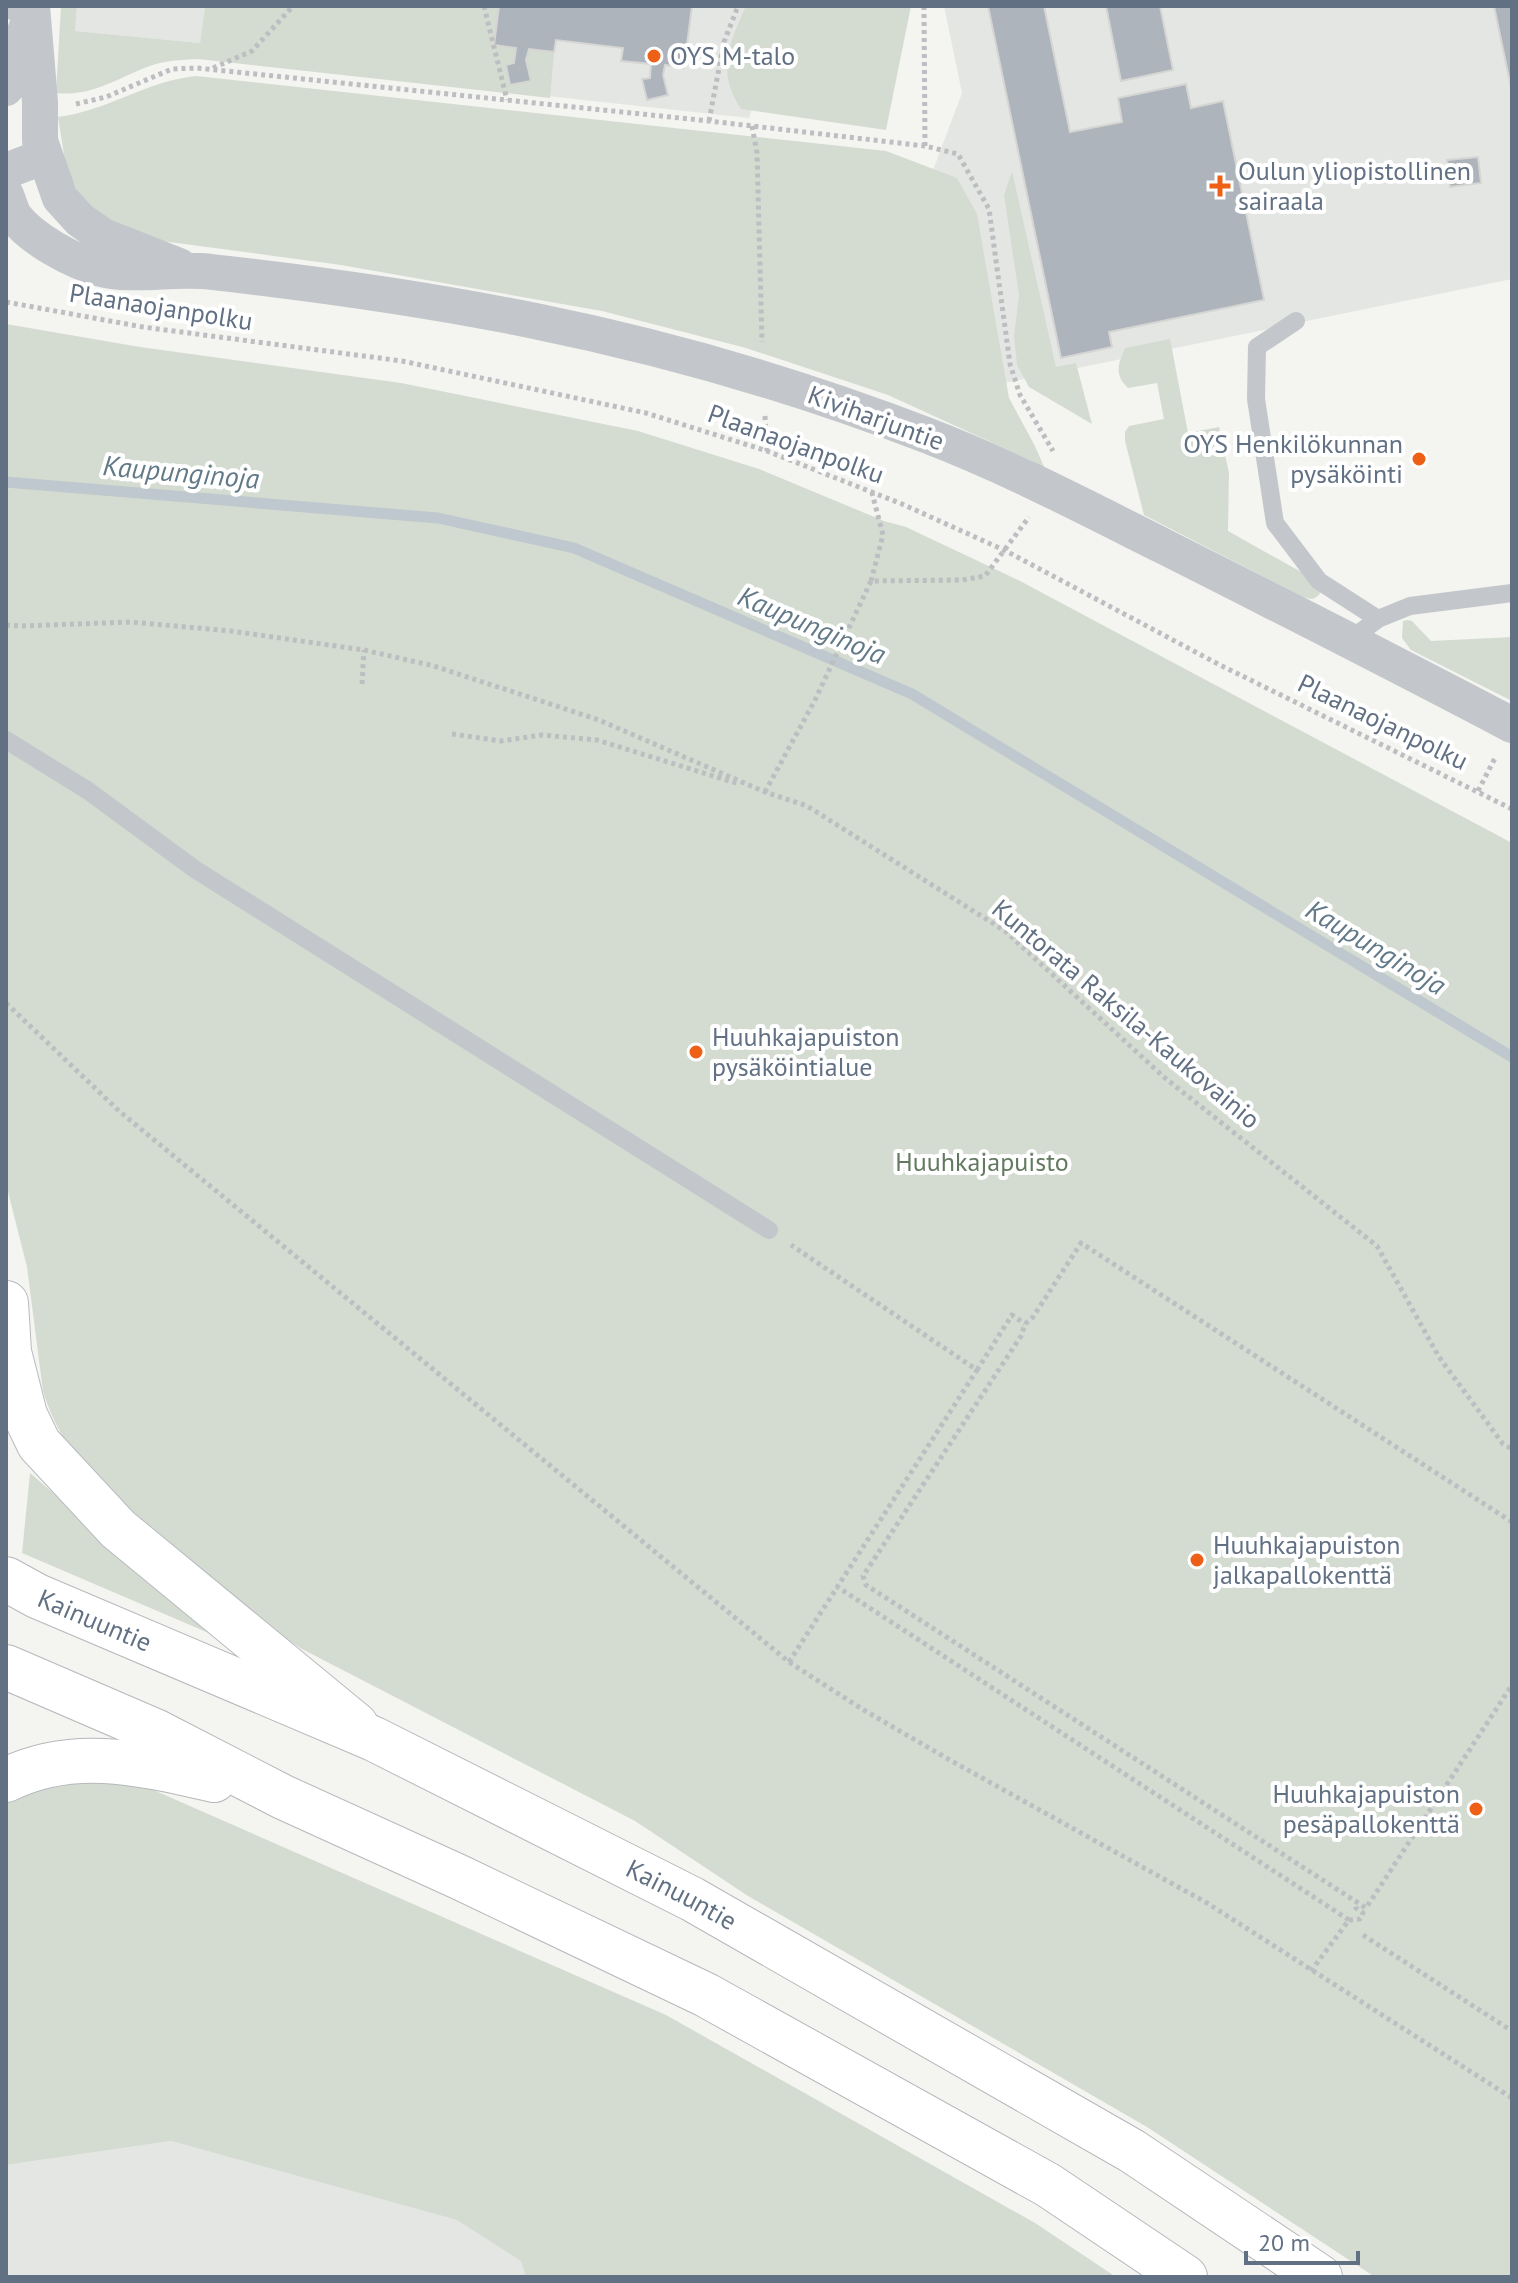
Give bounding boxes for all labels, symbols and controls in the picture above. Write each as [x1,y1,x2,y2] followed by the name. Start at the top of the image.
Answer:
[670,39,795,72] place label: OYS M-talo
[645,47,663,65] marker: OYS M-talo
[1238,154,1471,217] place label: Oulun yliopistollinen sairaala
[1209,175,1231,197] marker: Oulun yliopistollinen sairaala
[67,276,255,337] street label: Plaanaojanpolku
[804,378,949,457] street label: Kiviharjuntie
[704,396,889,491] street label: Plaanaojanpolku
[1183,427,1403,490] place label: OYS Henkilökunnan pysäköinti
[101,446,261,497] water label: Kaupunginoja
[1410,450,1428,468] marker: OYS Henkilökunnan pysäköinti
[733,577,892,672] water label: Kaupunginoja
[1293,666,1474,777] street label: Plaanaojanpolku
[1299,890,1453,1003] water label: Kaupunginoja
[986,892,1267,1135] street label: Kuntorata Raksila-Kaukovainio
[712,1020,900,1083] place label: Huuhkajapuiston pysäköintialue
[687,1043,705,1061] marker: Huuhkajapuiston pysäköintialue
[895,1145,1069,1178] park label: Huuhkajapuisto
[1213,1528,1401,1591] place label: Huuhkajapuiston jalkapallokenttä
[1188,1551,1206,1569] marker: Huuhkajapuiston jalkapallokenttä
[33,1581,157,1659] street label: Kainuuntie
[1272,1777,1460,1840] place label: Huuhkajapuiston pesäpallokenttä
[1467,1800,1485,1818] marker: Huuhkajapuiston pesäpallokenttä
[621,1852,743,1937] street label: Kainuuntie
[1246,2215,1358,2265] scale bar
[1258,2227,1310,2258] text: 20 m

